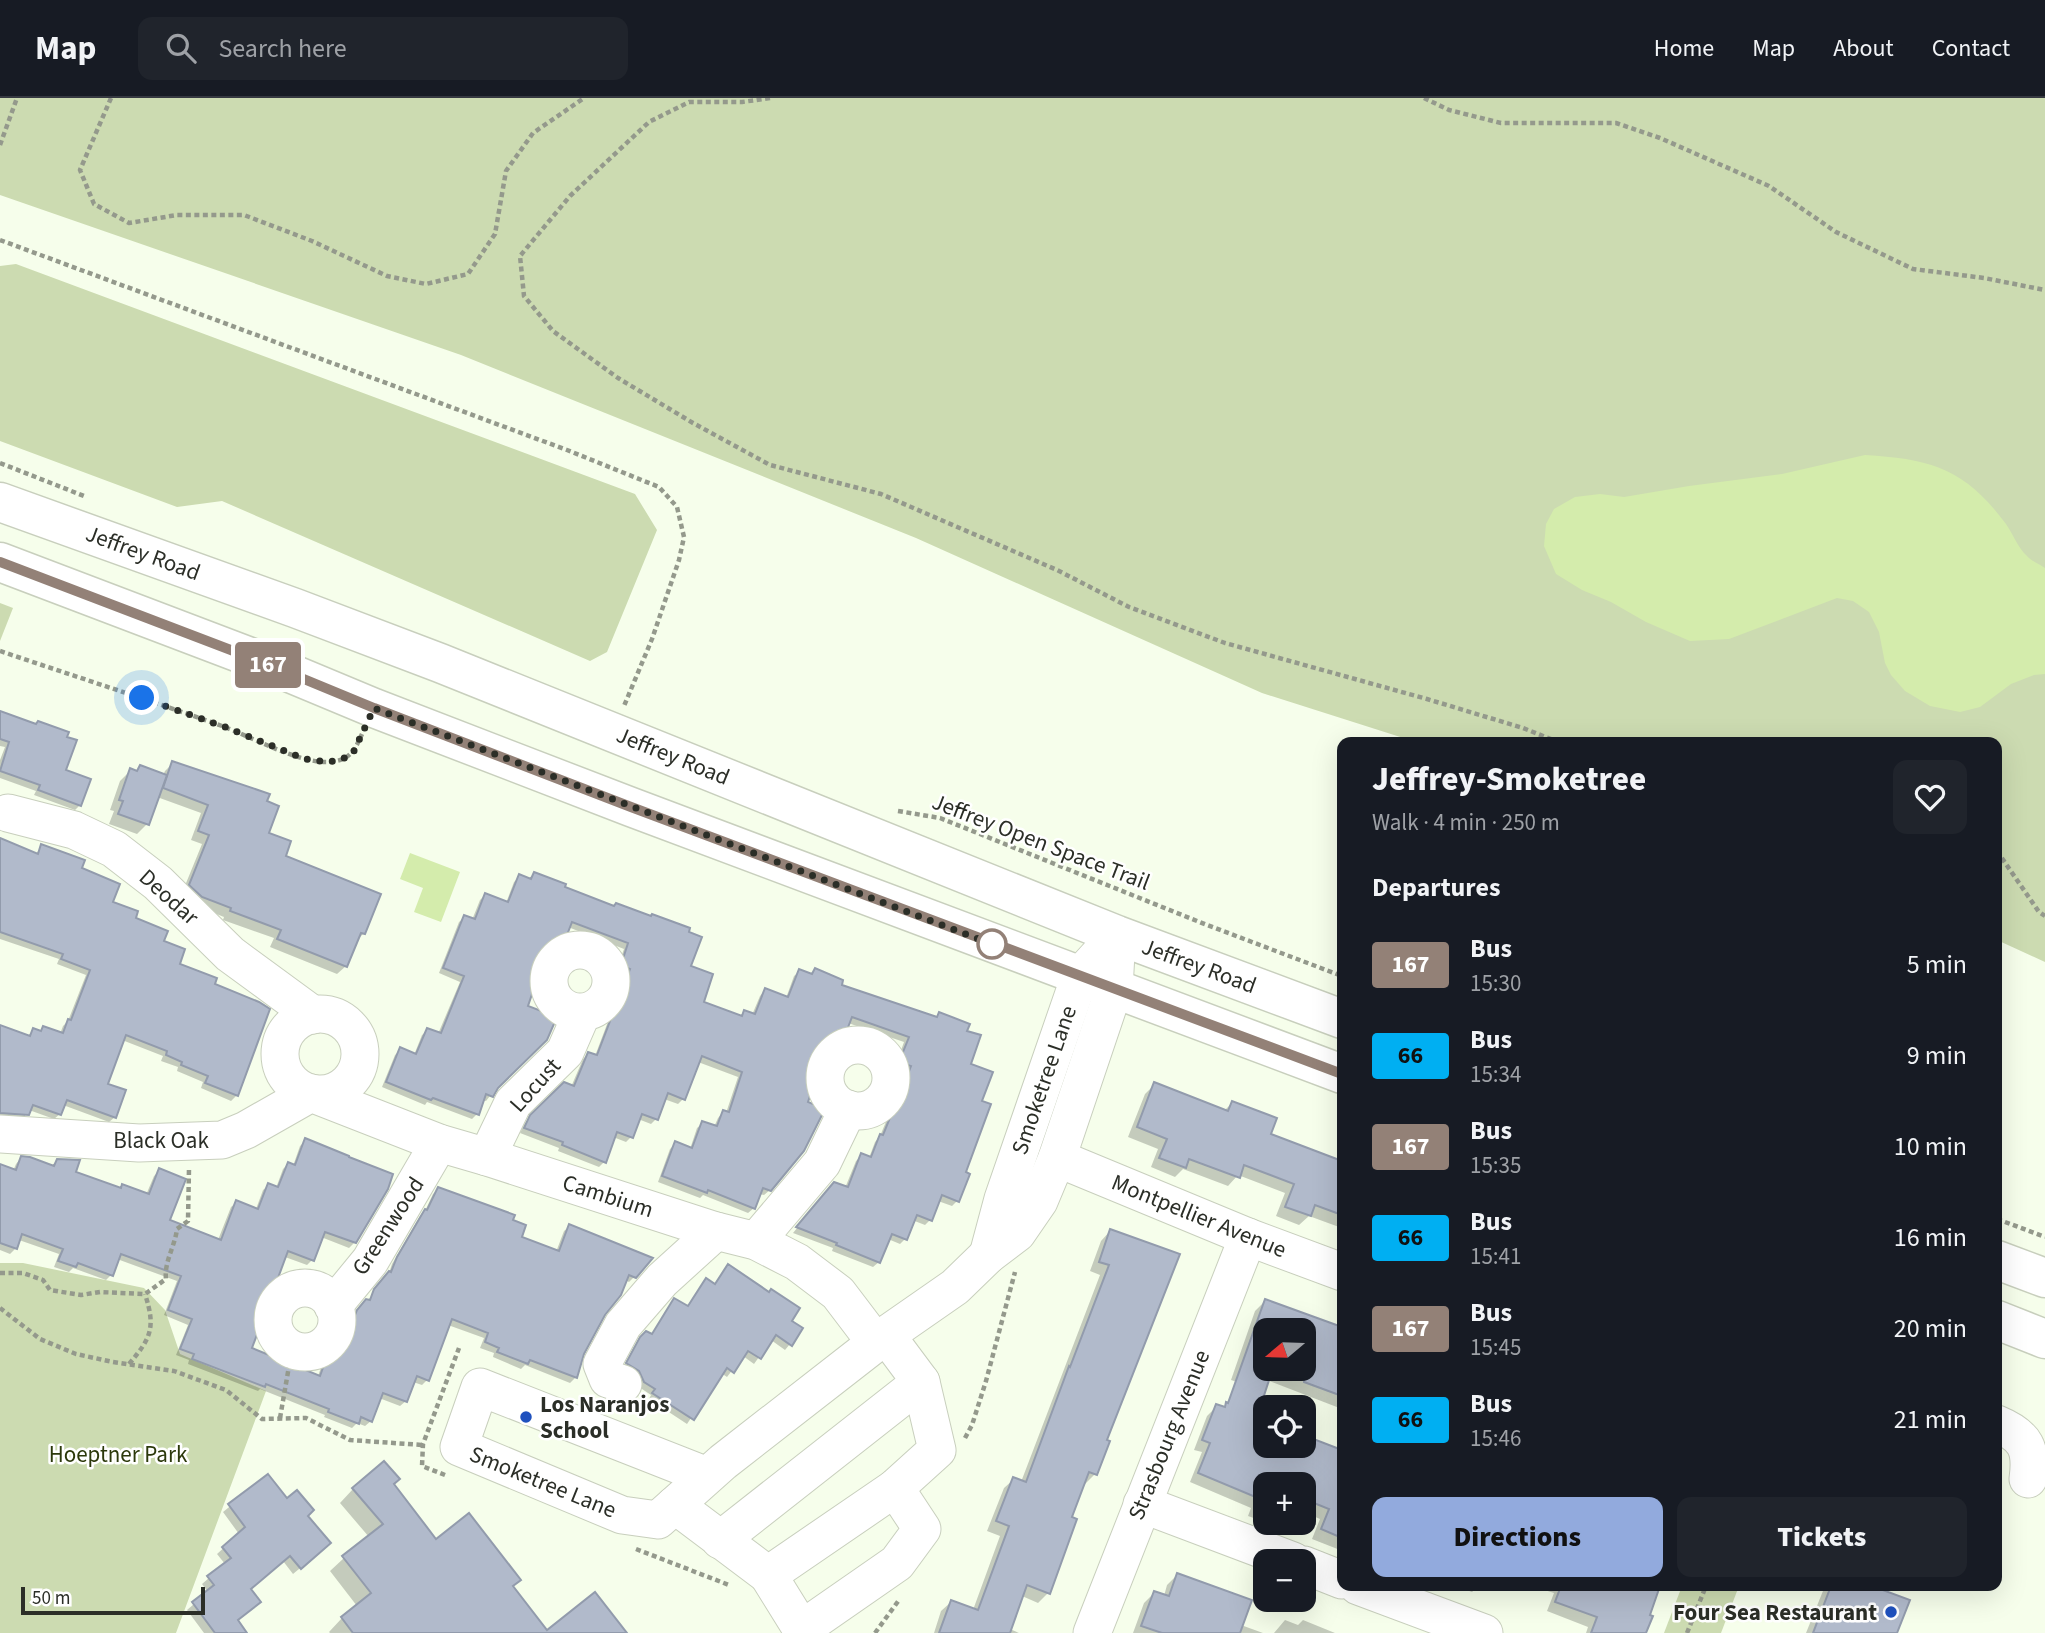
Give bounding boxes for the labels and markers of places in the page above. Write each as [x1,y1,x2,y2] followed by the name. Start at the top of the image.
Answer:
[977,929,1007,959] unlabelled marker
[540,1388,669,1447] place label: Los Naranjos School
[518,1409,534,1425] marker: Los Naranjos School
[1673,1596,1877,1629] place label: Four Sea Restaurant
[1883,1604,1899,1620] marker: Four Sea Restaurant

